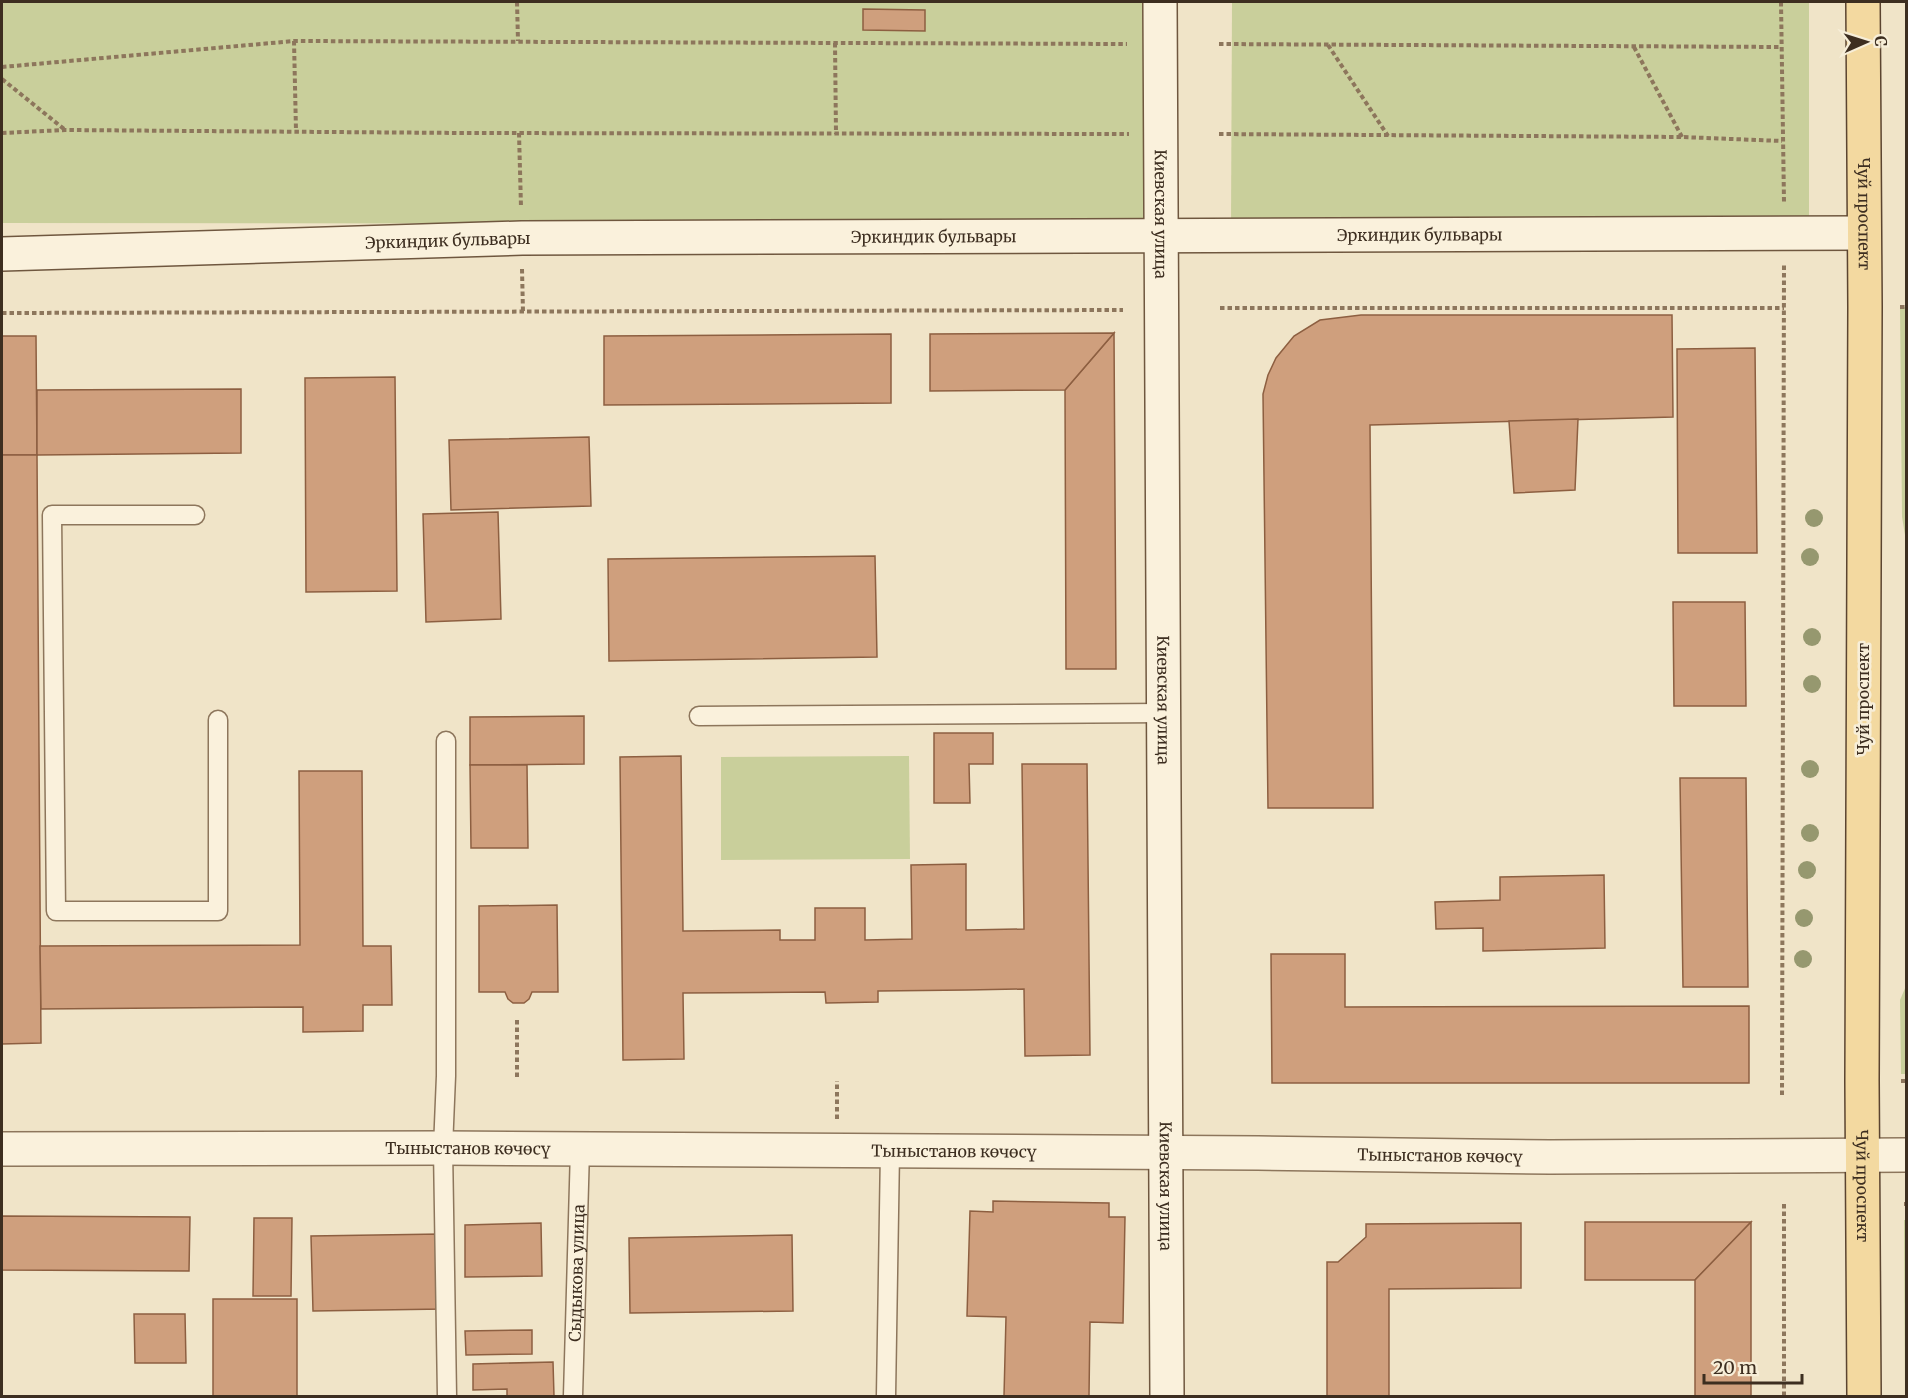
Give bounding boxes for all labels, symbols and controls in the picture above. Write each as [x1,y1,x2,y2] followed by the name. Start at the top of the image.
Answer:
[1836,12,1896,72] north arrow
[1871,35,1891,47] text: С
[1151,149,1171,279] street label: Киевская улица
[1854,158,1875,271] street label: Чуй проспект
[1337,224,1503,245] street label: Эркиндик бульвары
[851,226,1017,247] street label: Эркиндик бульвары
[365,228,531,253] street label: Эркиндик бульвары
[1153,635,1174,765] street label: Киевская улица
[1853,643,1873,755] street label: Чуй проспект
[1156,1121,1176,1251] street label: Киевская улица
[1852,1130,1873,1243] street label: Чуй проспект
[385,1138,551,1159] street label: Тыныстанов көчөсү
[871,1141,1037,1162] street label: Тыныстанов көчөсү
[1357,1144,1523,1167] street label: Тыныстанов көчөсү
[565,1203,588,1342] street label: Сыдыкова улица
[1704,1347,1802,1385] scale bar
[1713,1356,1757,1379] text: 20 m

